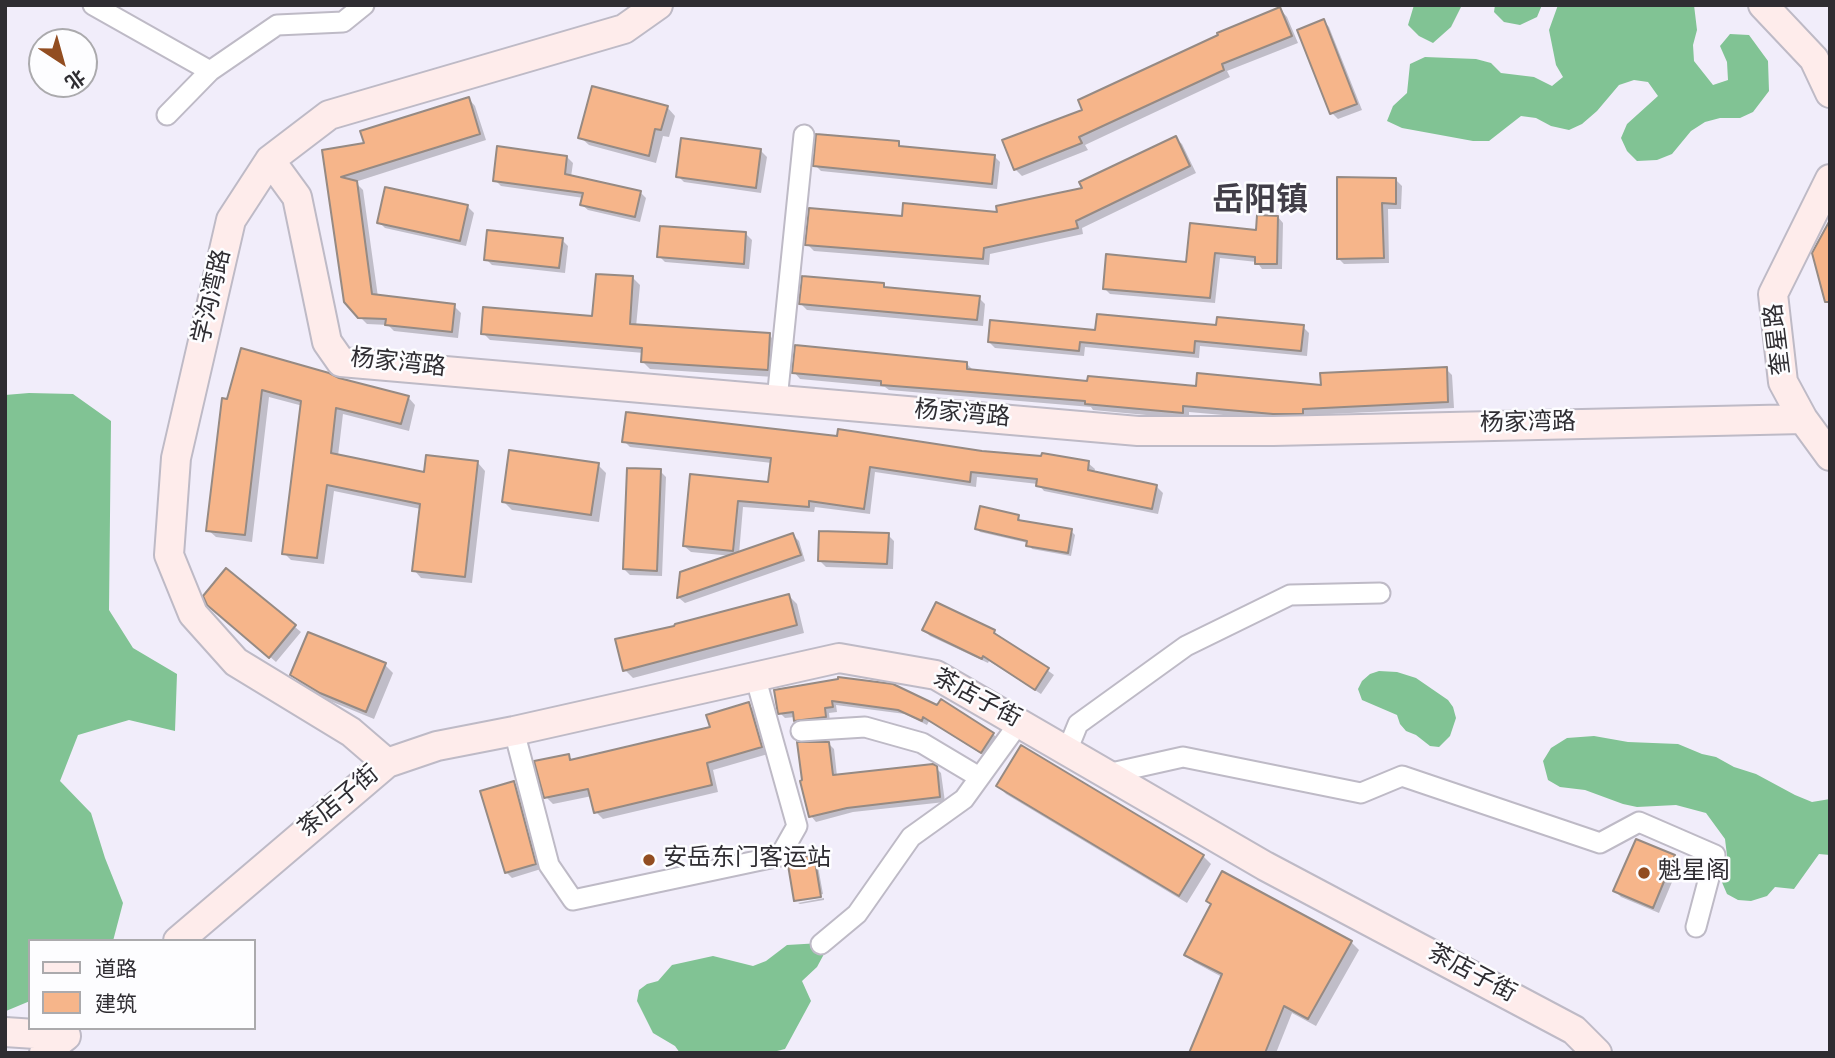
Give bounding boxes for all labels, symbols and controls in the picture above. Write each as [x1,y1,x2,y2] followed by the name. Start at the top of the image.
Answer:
[28,28,98,98] north arrow
[59,63,89,94] text: 北
[1212,185,1308,223] district label: 岳阳镇
[189,247,239,347] street label: 学沟湾路
[1761,302,1799,376] street label: 奎星路
[349,346,447,384] street label: 杨家湾路
[913,397,1011,435] street label: 杨家湾路
[1480,410,1576,440] street label: 杨家湾路
[927,665,1025,735] street label: 茶店子街
[294,761,386,845] street label: 茶店子街
[663,846,831,874] place label: 安岳东门客运站
[641,852,657,868] marker: 安岳东门客运站
[1658,859,1730,887] place label: 魁星阁
[1636,865,1652,881] marker: 魁星阁
[28,939,256,1030] legend
[1422,940,1520,1010] street label: 茶店子街
[95,957,137,984] text: 道路
[95,992,137,1019] text: 建筑

